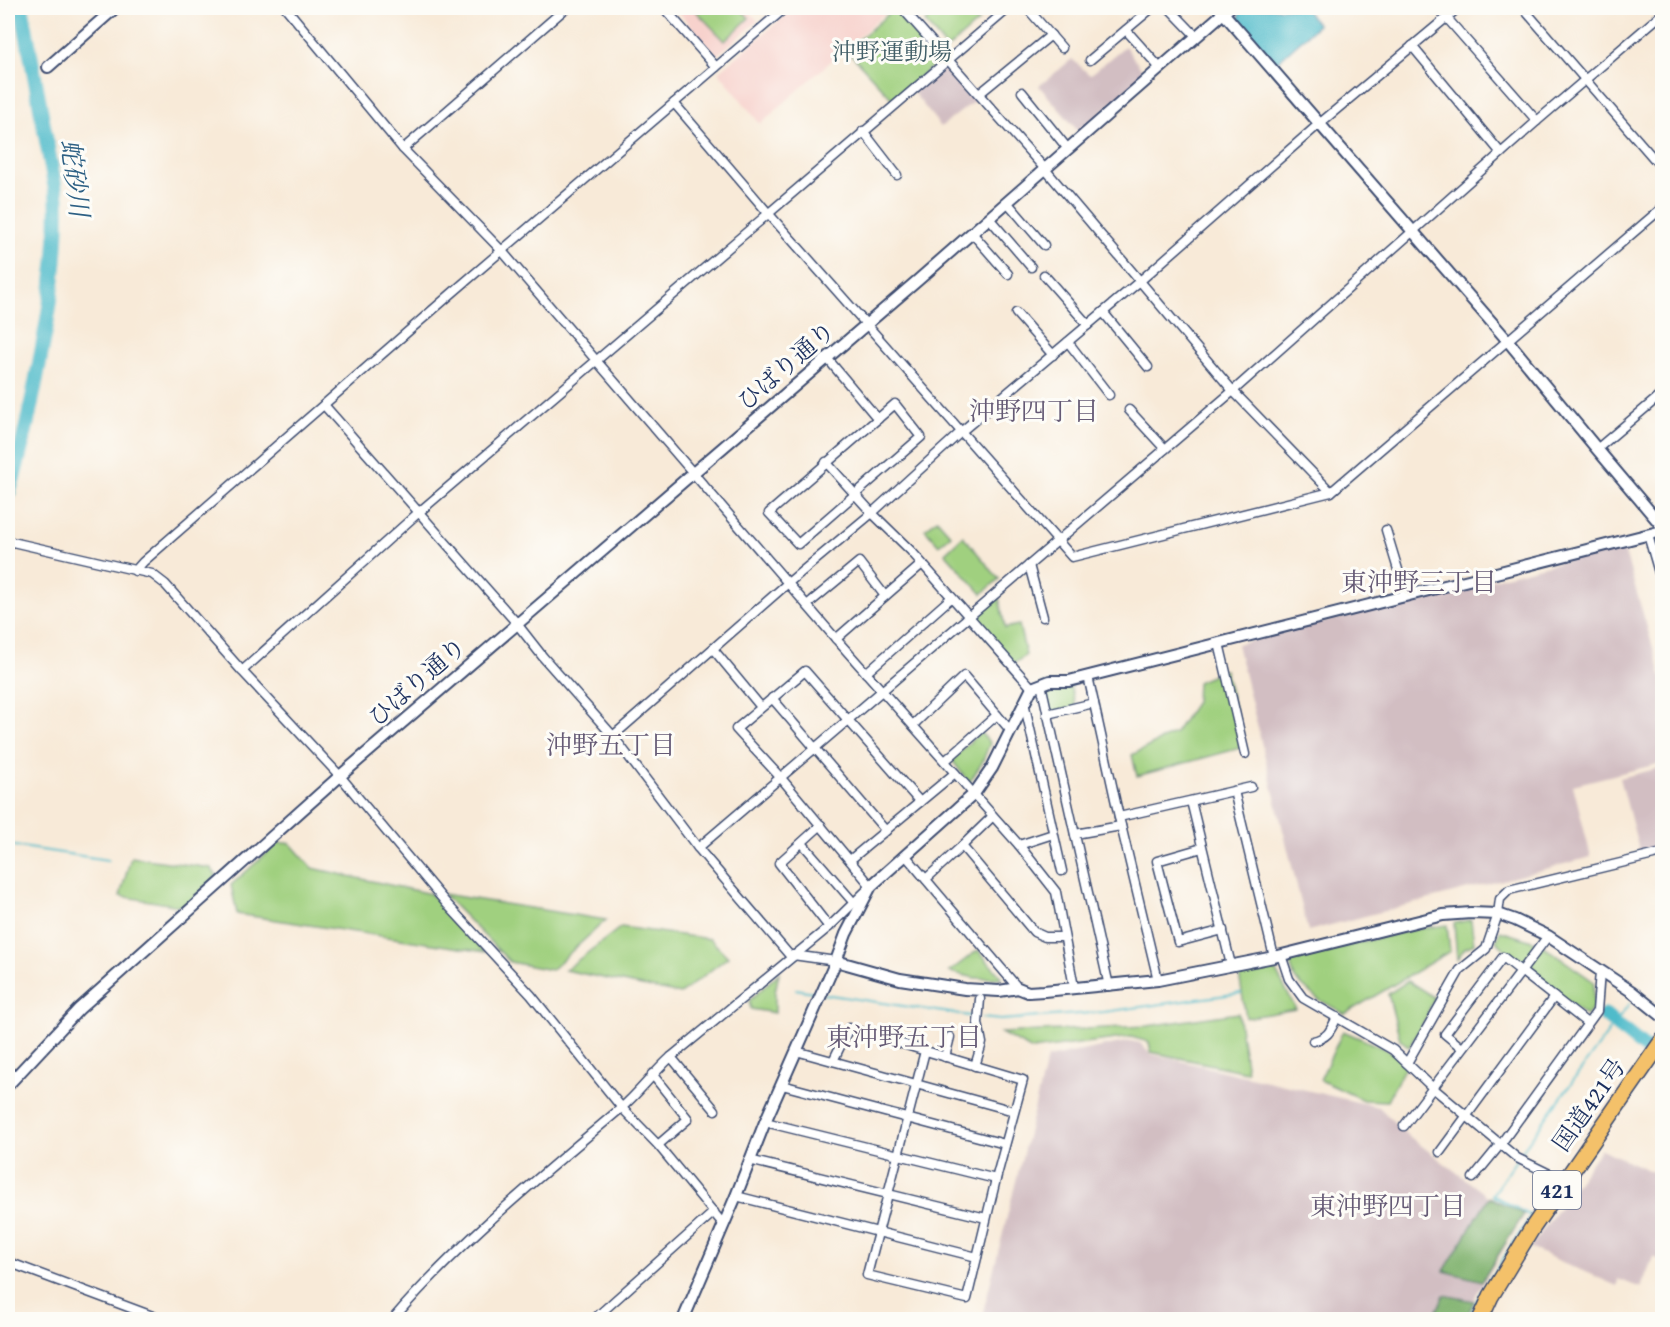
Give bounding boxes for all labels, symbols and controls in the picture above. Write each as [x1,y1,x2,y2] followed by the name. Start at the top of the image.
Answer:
[832,34,952,69] park label: 沖野運動場
[51,137,100,222] water label: 蛇砂川
[729,313,842,418] street label: ひばり通り
[969,391,1099,430] district label: 沖野四丁目
[1341,562,1497,601] district label: 東沖野三丁目
[360,629,473,734] street label: ひばり通り
[546,725,676,764] district label: 沖野五丁目
[826,1017,982,1056] district label: 東沖野五丁目
[1544,1051,1634,1158] street label: 国道421号
[1533,1171,1581,1209] road number: 421
[1310,1186,1466,1225] district label: 東沖野四丁目

